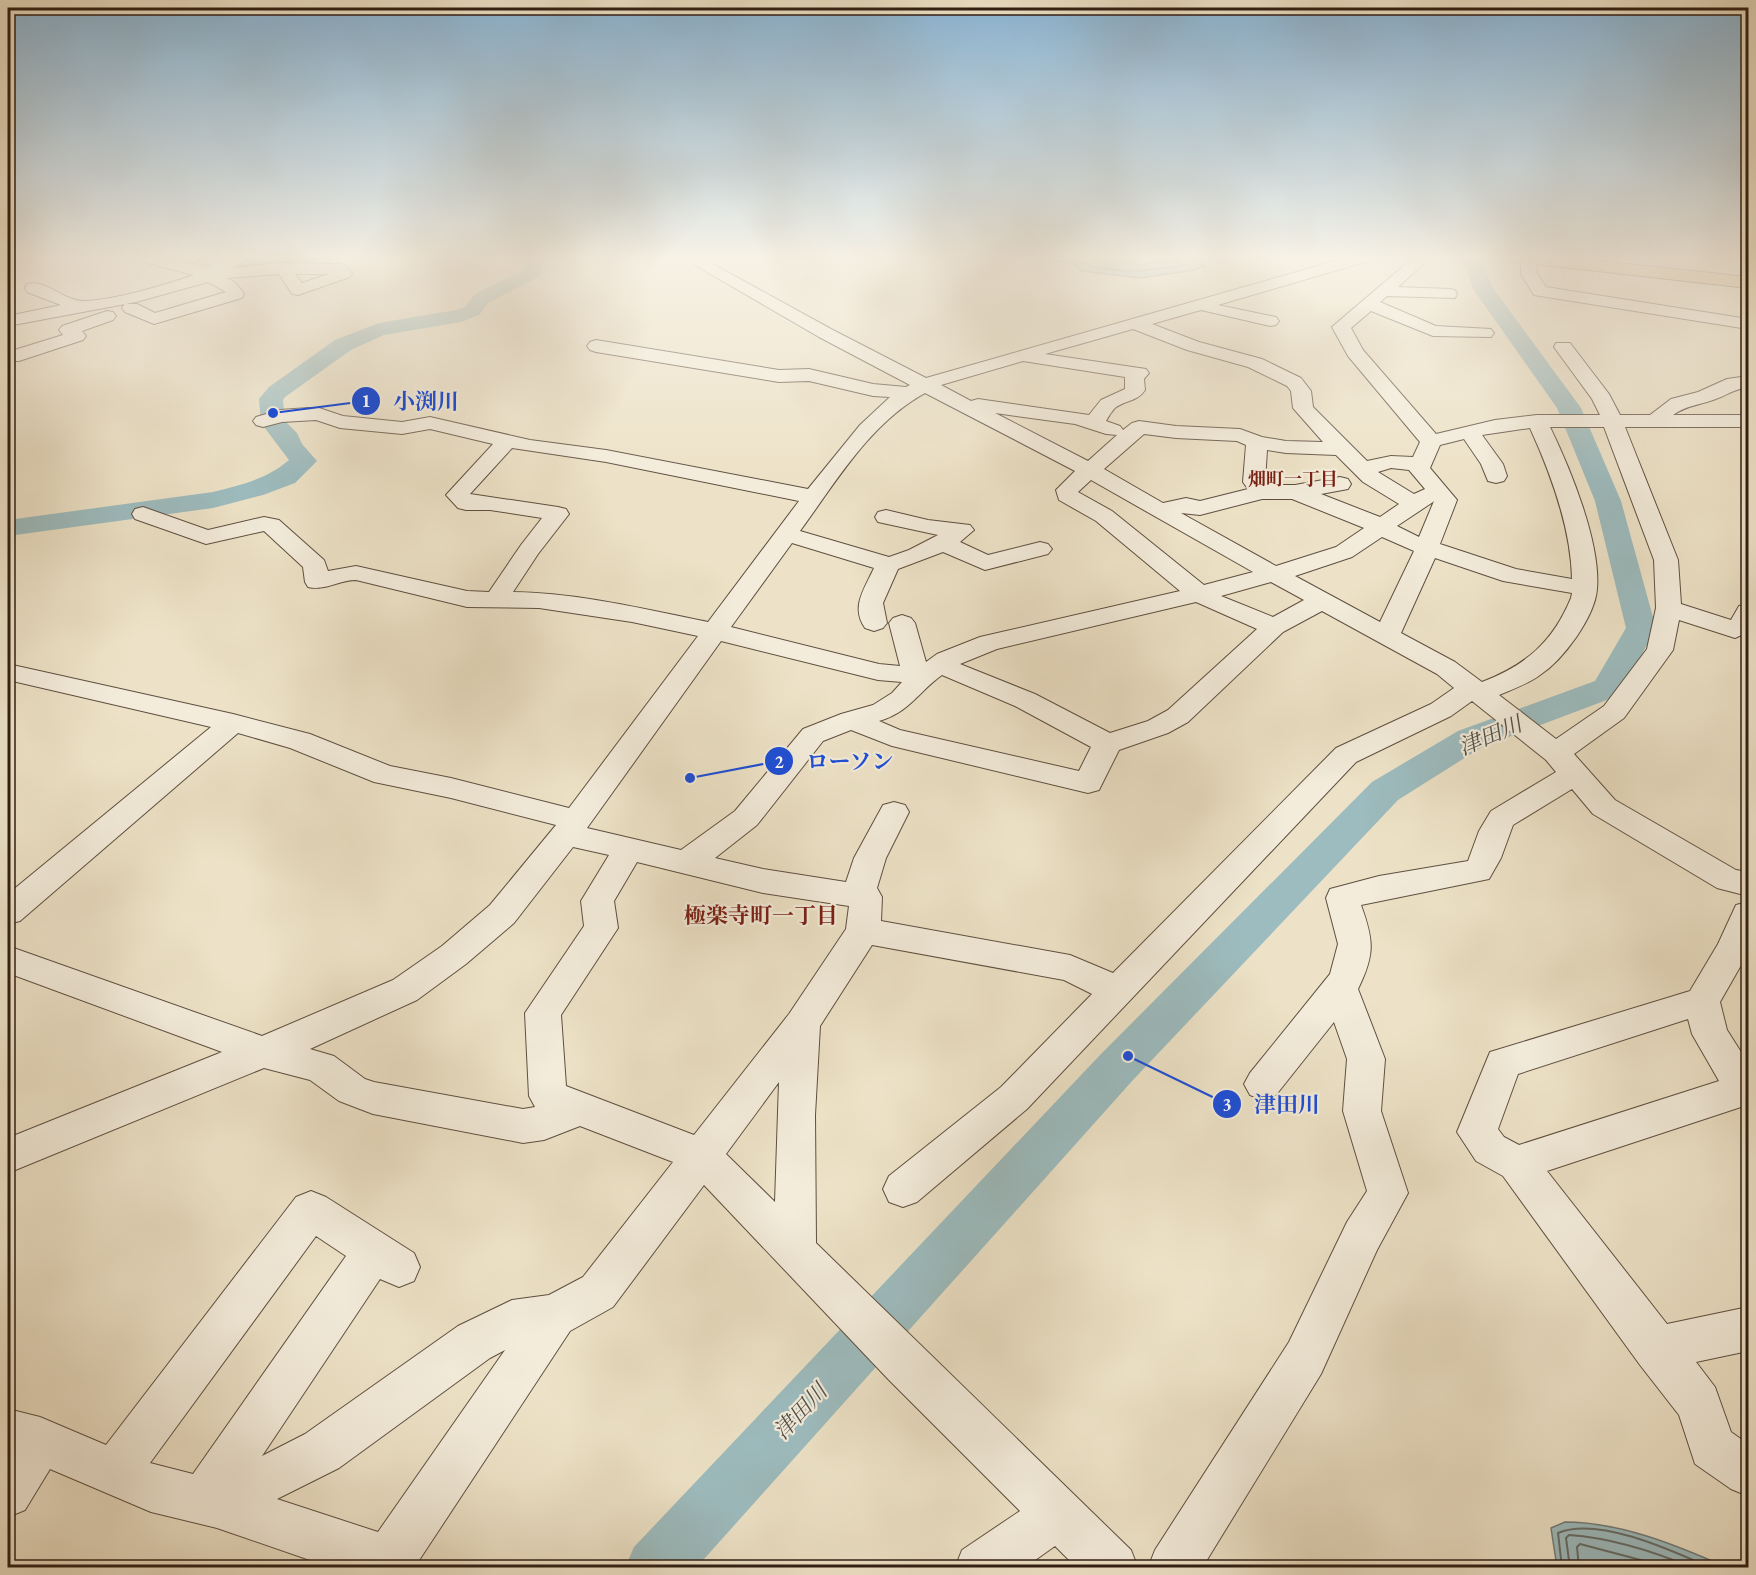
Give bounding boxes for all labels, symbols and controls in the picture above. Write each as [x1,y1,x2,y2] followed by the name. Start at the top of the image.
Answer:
[351,381,471,421] callout: 小渕川
[393,387,459,416] text: 小渕川
[361,389,371,412] text: 1
[1248,467,1338,490] district label: 畑町一丁目
[1454,708,1528,762] water label: 津田川
[764,741,906,781] callout: ローソン
[806,747,894,776] text: ローソン
[774,750,784,773] text: 2
[684,901,838,930] district label: 極楽寺町一丁目
[1212,1084,1332,1124] callout: 津田川
[1254,1090,1320,1119] text: 津田川
[1222,1093,1232,1116] text: 3
[767,1376,835,1445] water label: 津田川

